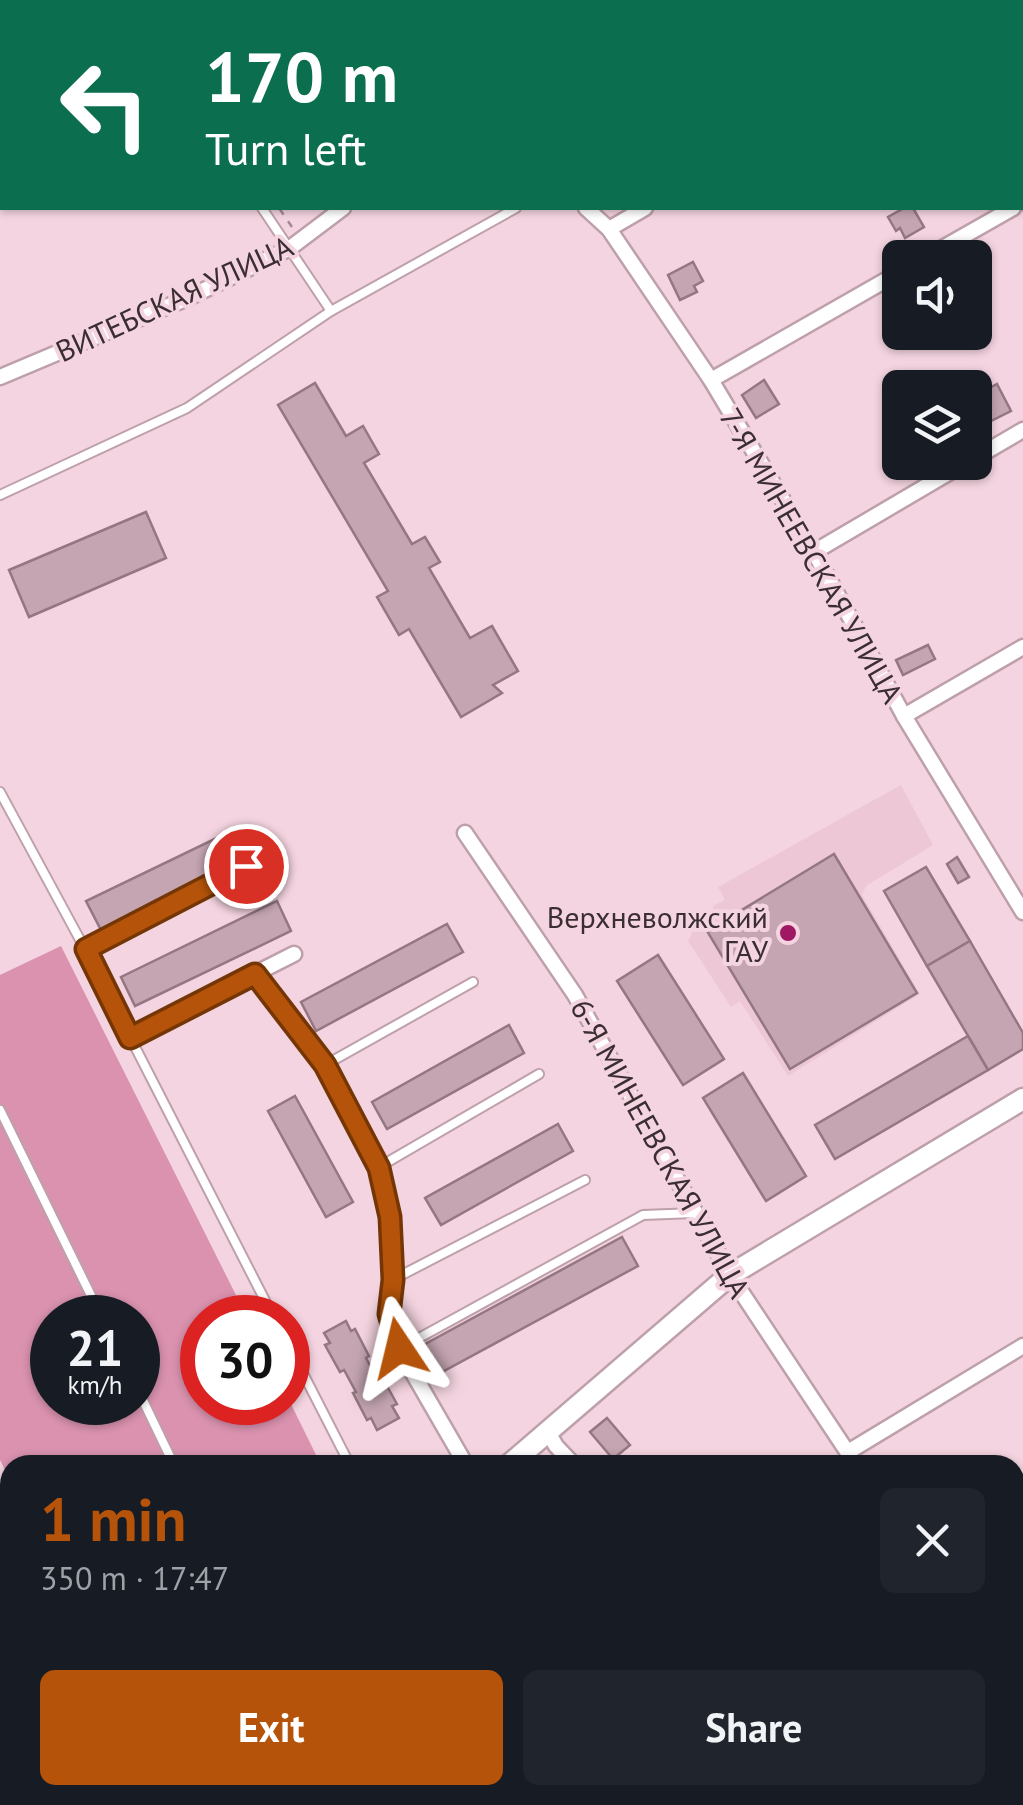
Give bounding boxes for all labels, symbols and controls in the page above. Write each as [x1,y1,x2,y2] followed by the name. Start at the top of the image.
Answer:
[205,31,398,121] text: 170 m
[40,40,170,170] icon: left
[205,119,366,177] text: Turn left
[49,226,299,370] street label: ВИТЕБСКАЯ УЛИЦА
[882,240,992,480] map controls
[882,240,992,350] button: sound
[882,370,992,480] button: layers
[711,400,913,710] street label: 7-Я МИНЕЕВСКАЯ УЛИЦА
[204,824,289,909] pin
[219,839,274,894] icon: arrive
[547,897,768,970] place label: Верхневолжский ГАУ
[777,922,799,944] marker: Верхневолжский ГАУ
[562,991,760,1305] street label: 6-Я МИНЕЕВСКАЯ УЛИЦА
[180,1295,310,1425] speed limit sign: 30
[347,1296,451,1400] position arrow
[67,1315,123,1380] text: 21
[68,1369,122,1401] text: km/h
[40,1480,186,1558] text: 1 min
[880,1488,985,1593] button: close
[40,1557,229,1599] text: 350 m · 17:47
[40,1670,503,1785] button: Exit
[523,1670,985,1785] button: Share

